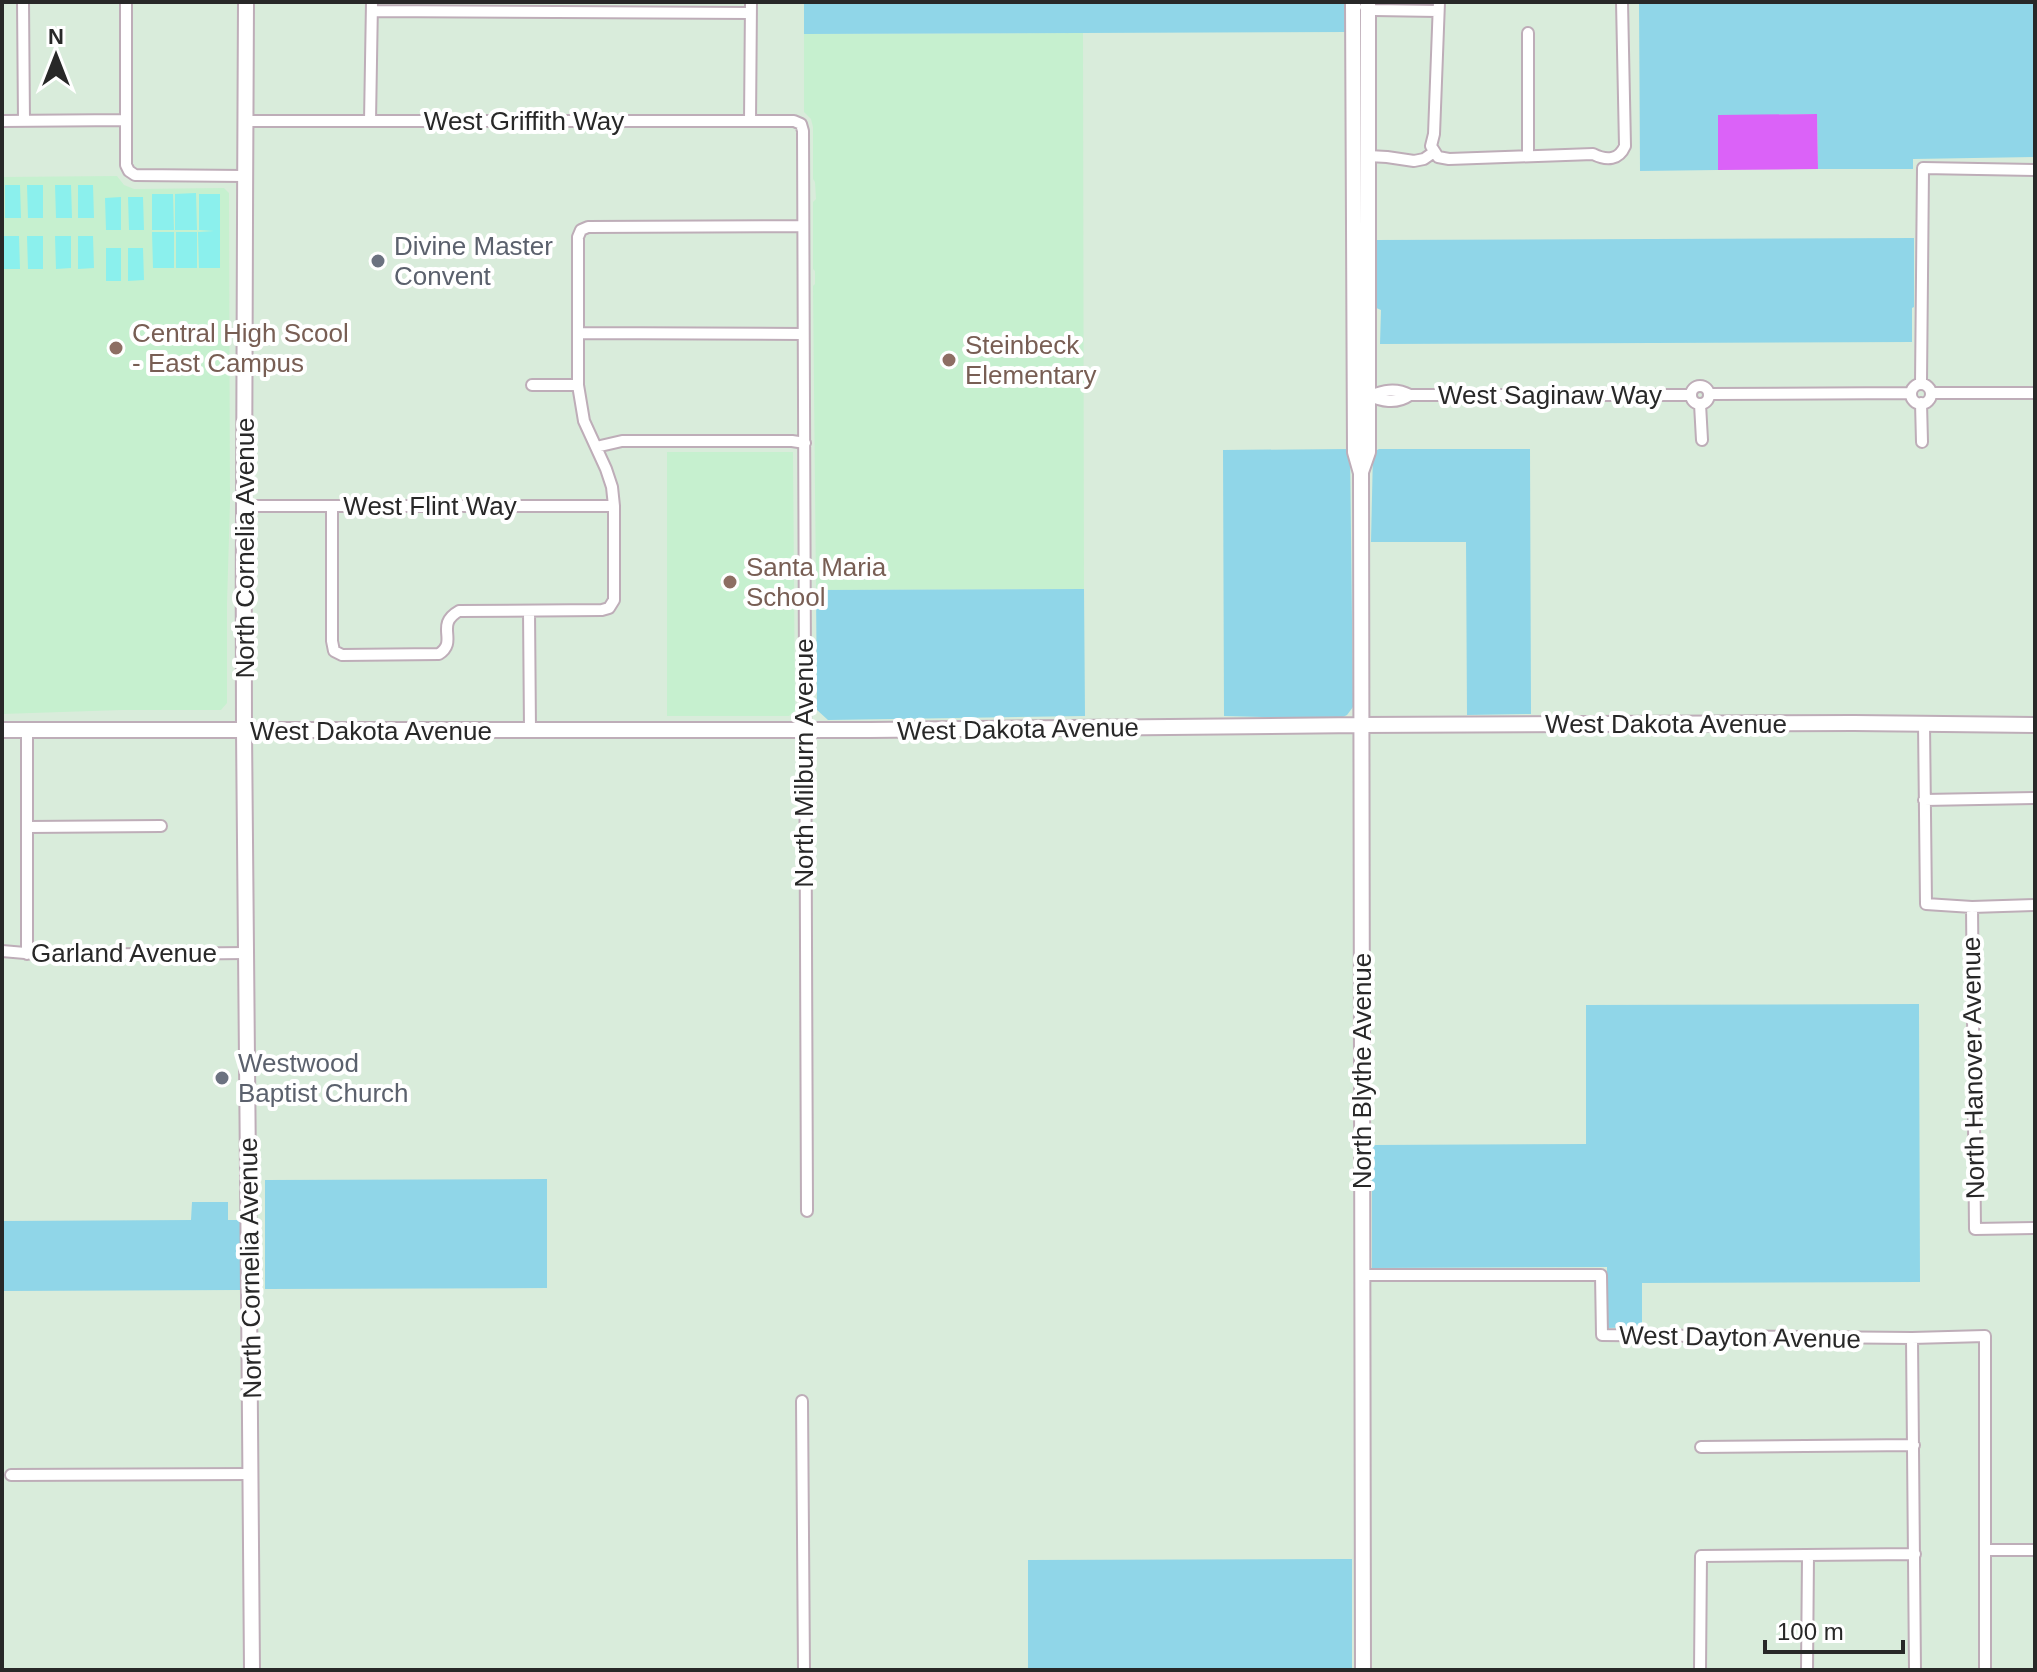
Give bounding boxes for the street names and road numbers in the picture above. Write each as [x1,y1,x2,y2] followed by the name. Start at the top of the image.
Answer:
[424,106,624,136] street label: West Griffith Way
[1438,380,1662,410] street label: West Saginaw Way
[230,417,260,679] street label: North Cornelia Avenue
[343,491,517,521] street label: West Flint Way
[789,638,819,888] street label: North Milburn Avenue
[1545,709,1787,739] street label: West Dakota Avenue
[897,712,1139,746] street label: West Dakota Avenue
[250,716,492,746] street label: West Dakota Avenue
[1956,936,1990,1200] street label: North Hanover Avenue
[31,938,217,968] street label: Garland Avenue
[1347,953,1377,1189] street label: North Blythe Avenue
[233,1137,267,1399] street label: North Cornelia Avenue
[1619,1320,1861,1354] street label: West Dayton Avenue

